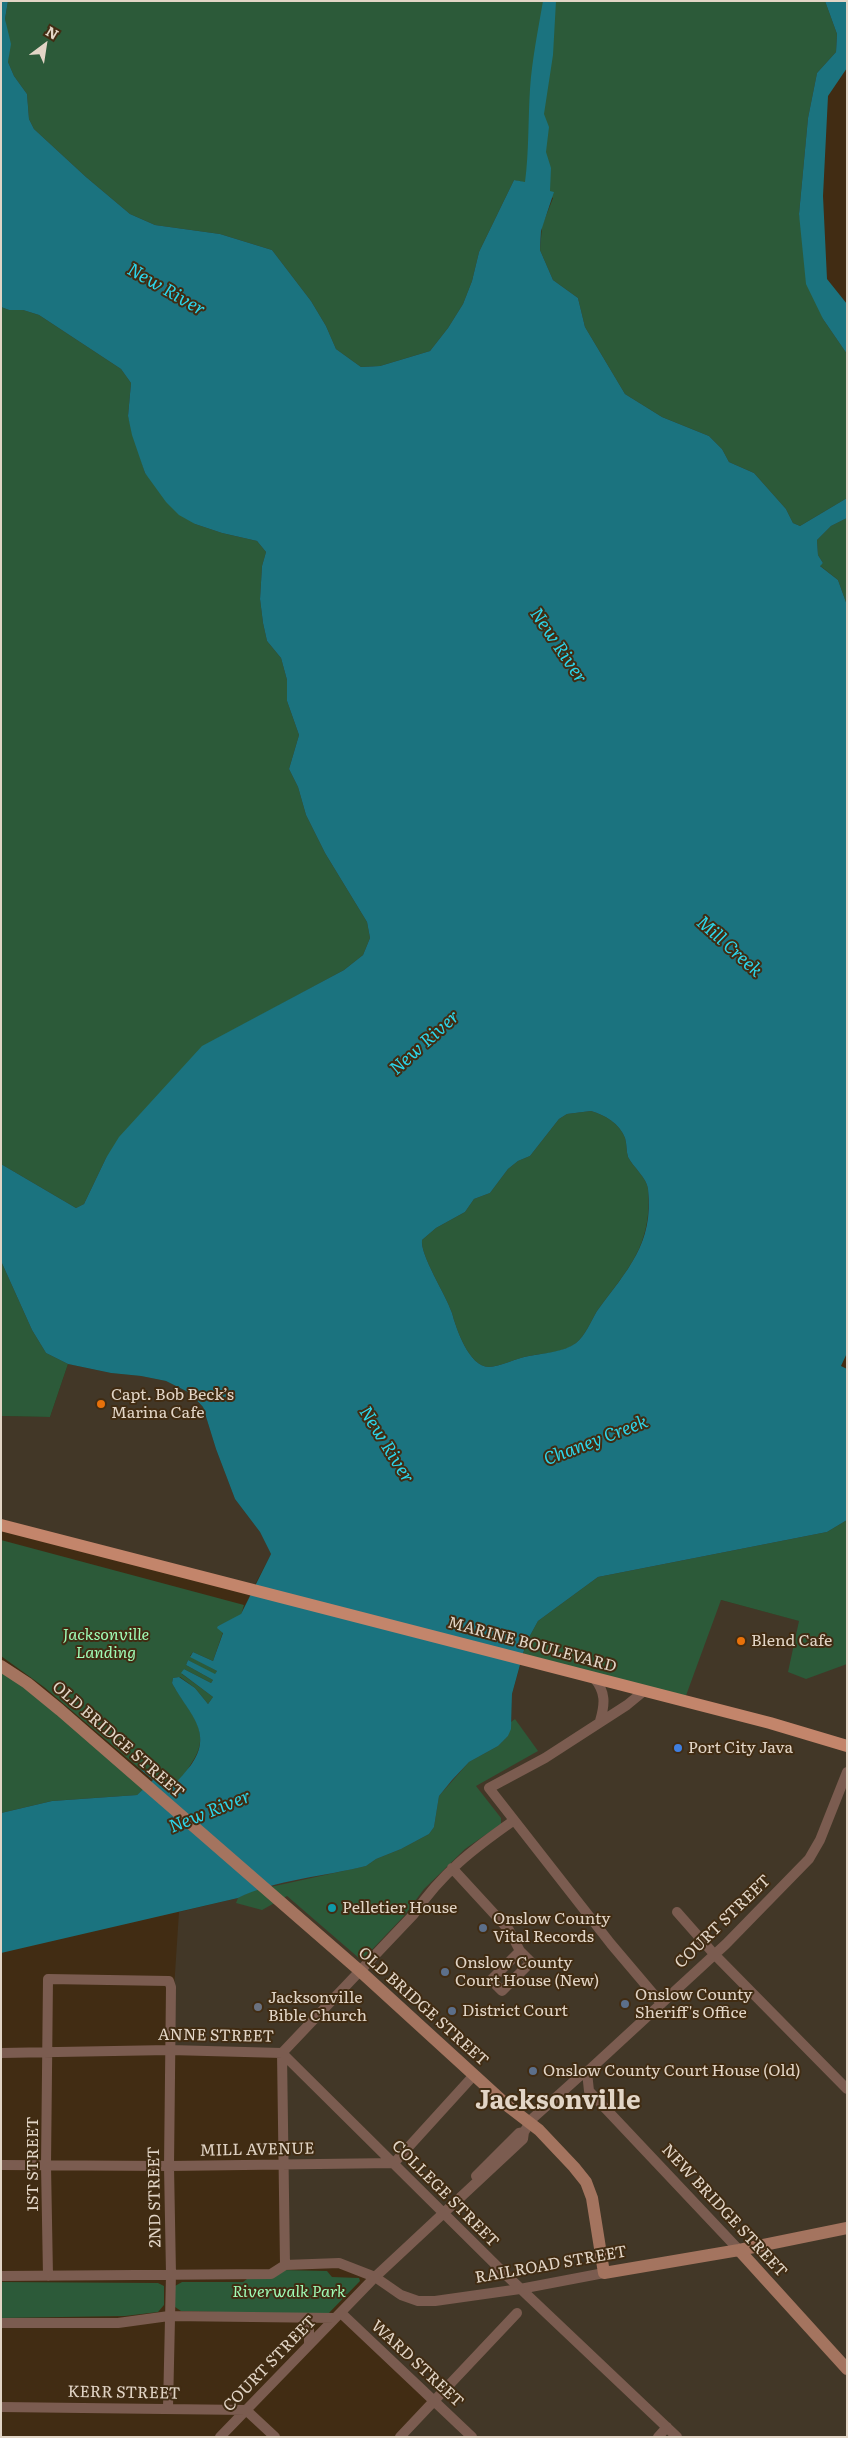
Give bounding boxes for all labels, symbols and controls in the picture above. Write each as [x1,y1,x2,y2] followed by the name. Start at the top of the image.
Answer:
[20,20,70,70] north arrow
[43,21,63,44] text: N
[123,259,209,321] water label: New River
[525,604,591,688] water label: New River
[692,912,766,982] water label: Mill Creek
[386,1006,464,1080] water label: New River
[111,1385,234,1423] place label: Capt. Bob Beck’s Marina Cafe
[95,1398,107,1410] marker: Capt. Bob Beck’s Marina Cafe
[354,1403,418,1487] water label: New River
[541,1411,651,1471] water label: Chaney Creek
[445,1613,619,1677] street label: MARINE BOULEVARD
[63,1625,149,1663] park label: Jacksonville Landing
[751,1631,832,1651] place label: Blend Cafe
[735,1635,747,1647] marker: Blend Cafe
[48,1677,188,1803] street label: OLD BRIDGE STREET
[688,1738,793,1758] place label: Port City Java
[672,1742,684,1754] marker: Port City Java
[166,1786,254,1838] water label: New River
[671,1871,775,1973] street label: COURT STREET
[342,1898,457,1918] place label: Pelletier House
[326,1902,338,1914] marker: Pelletier House
[493,1909,611,1947] place label: Onslow County Vital Records
[477,1922,489,1934] marker: Onslow County Vital Records
[354,1943,492,2071] street label: OLD BRIDGE STREET
[455,1953,599,1991] place label: Onslow County Court House (New)
[439,1966,451,1978] marker: Onslow County Court House (New)
[635,1985,753,2023] place label: Onslow County Sheriff's Office
[268,1988,367,2026] place label: Jacksonville Bible Church
[619,1998,631,2010] marker: Onslow County Sheriff's Office
[252,2001,264,2013] marker: Jacksonville Bible Church
[462,2001,568,2021] place label: District Court
[446,2005,458,2017] marker: District Court
[158,2025,274,2047] street label: ANNE STREET
[543,2061,801,2081] place label: Onslow County Court House (Old)
[527,2065,539,2077] marker: Onslow County Court House (Old)
[475,2085,641,2117] district label: Jacksonville
[23,2116,43,2212] street label: 1ST STREET
[387,2136,503,2252] street label: COLLEGE STREET
[199,2139,315,2161] street label: MILL AVENUE
[657,2140,791,2282] street label: NEW BRIDGE STREET
[145,2146,165,2248] street label: 2ND STREET
[473,2242,629,2288] street label: RAILROAD STREET
[232,2282,346,2302] park label: Riverwalk Park
[219,2312,321,2416] street label: COURT STREET
[367,2316,467,2412] street label: WARD STREET
[67,2382,181,2404] street label: KERR STREET

